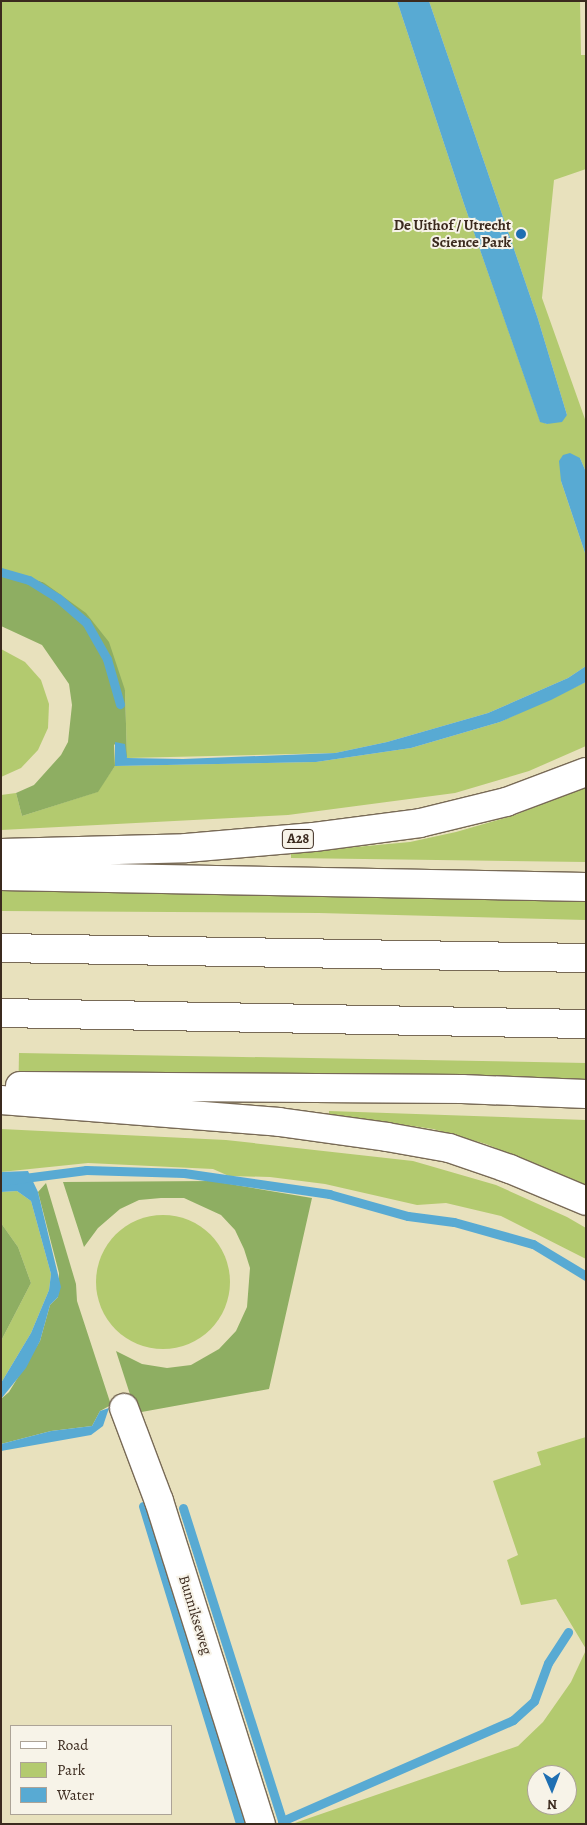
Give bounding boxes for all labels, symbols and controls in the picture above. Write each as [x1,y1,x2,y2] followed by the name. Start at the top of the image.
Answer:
[394,216,511,251] place label: De Uithof / Utrecht Science Park
[515,228,527,240] marker: De Uithof / Utrecht Science Park
[282,828,314,851] road number: A28
[174,1573,216,1657] street label: Bunnikseweg
[10,1725,172,1815] legend
[57,1735,88,1755] text: Road
[57,1760,85,1780] text: Park
[527,1765,577,1815] north arrow
[57,1785,94,1805] text: Water
[547,1795,558,1814] text: N

